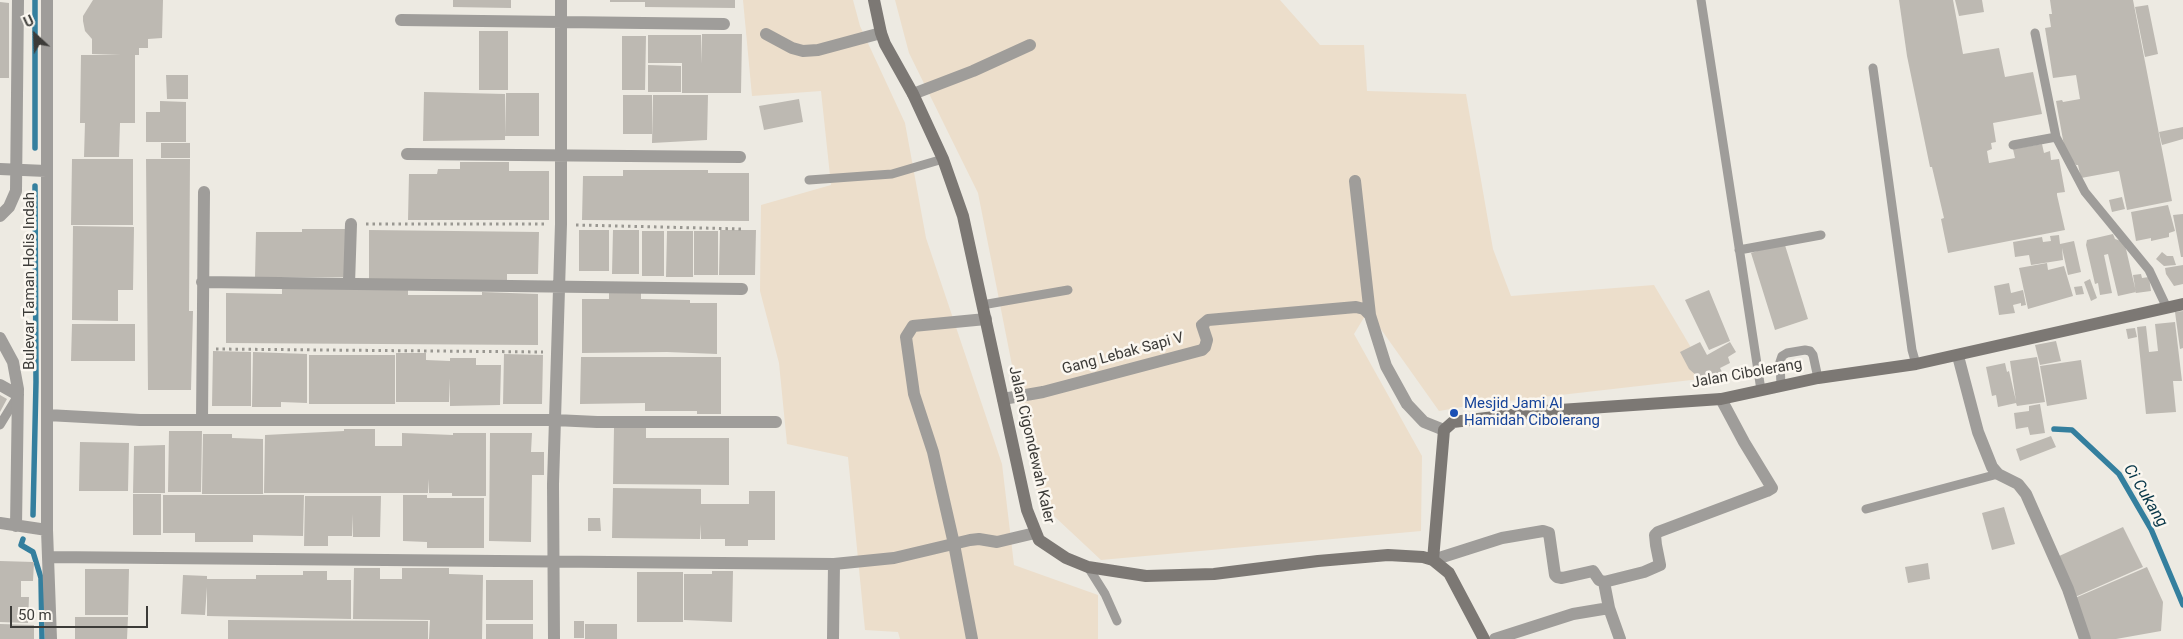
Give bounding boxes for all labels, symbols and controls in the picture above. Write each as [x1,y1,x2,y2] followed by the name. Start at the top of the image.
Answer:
[10,10,60,60] north arrow
[21,12,36,31] text: U
[21,192,39,370] street label: Bulevar Taman Holis Indah
[1060,329,1186,379] street label: Gang Lebak Sapi V
[1690,355,1804,393] street label: Jalan Cibolerang
[1004,365,1058,525] street label: Jalan Cigondewah Kaler
[1464,395,1600,430] place label: Mesjid Jami Al Hamidah Cibolerang
[1448,407,1460,419] marker: Mesjid Jami Al Hamidah Cibolerang
[2119,461,2171,531] water label: Ci Cukang
[12,596,150,628] scale bar
[18,606,52,624] text: 50 m

